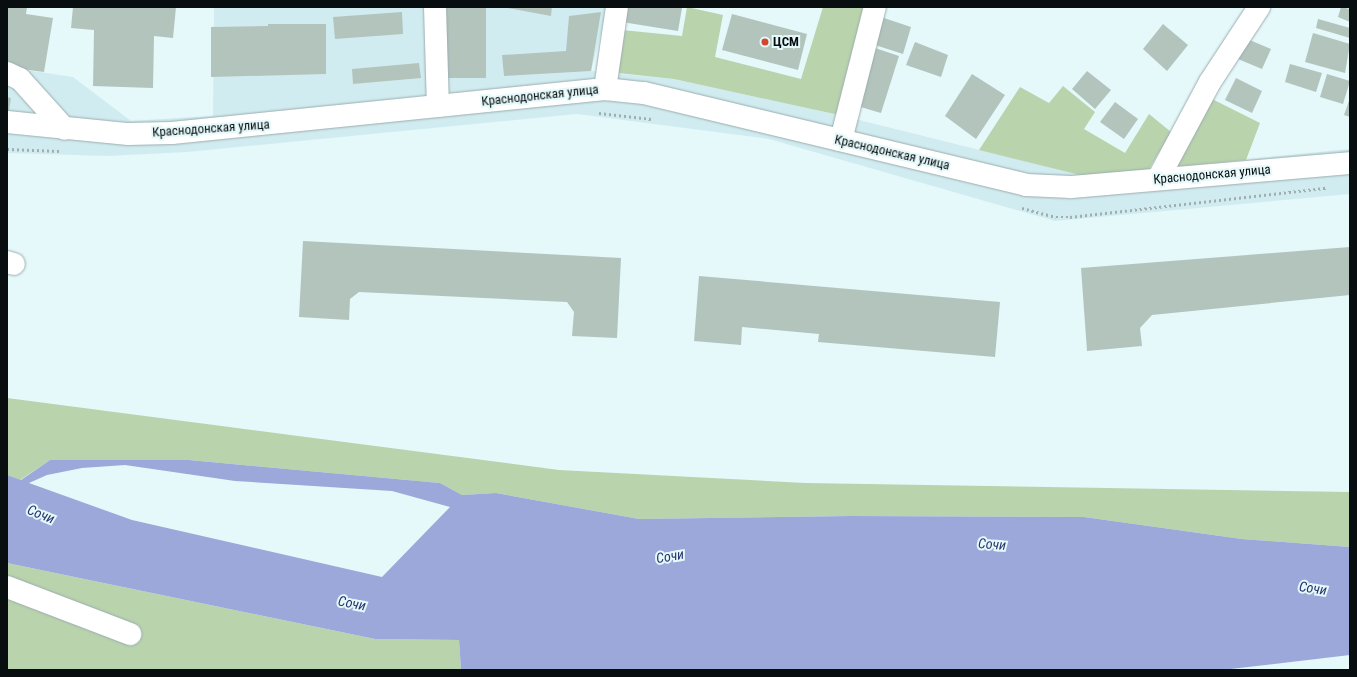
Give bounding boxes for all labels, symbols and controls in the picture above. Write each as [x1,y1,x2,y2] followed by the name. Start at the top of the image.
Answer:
[773,34,799,50] place label: ЦСМ
[760,37,770,47] marker: ЦСМ
[481,82,599,110] street label: Краснодонская улица
[152,117,270,141] street label: Краснодонская улица
[833,132,951,174] street label: Краснодонская улица
[1153,162,1271,188] street label: Краснодонская улица
[25,501,57,527] water label: Сочи
[977,535,1007,553] water label: Сочи
[655,545,685,567] water label: Сочи
[1298,578,1328,598] water label: Сочи
[337,592,367,614] water label: Сочи

